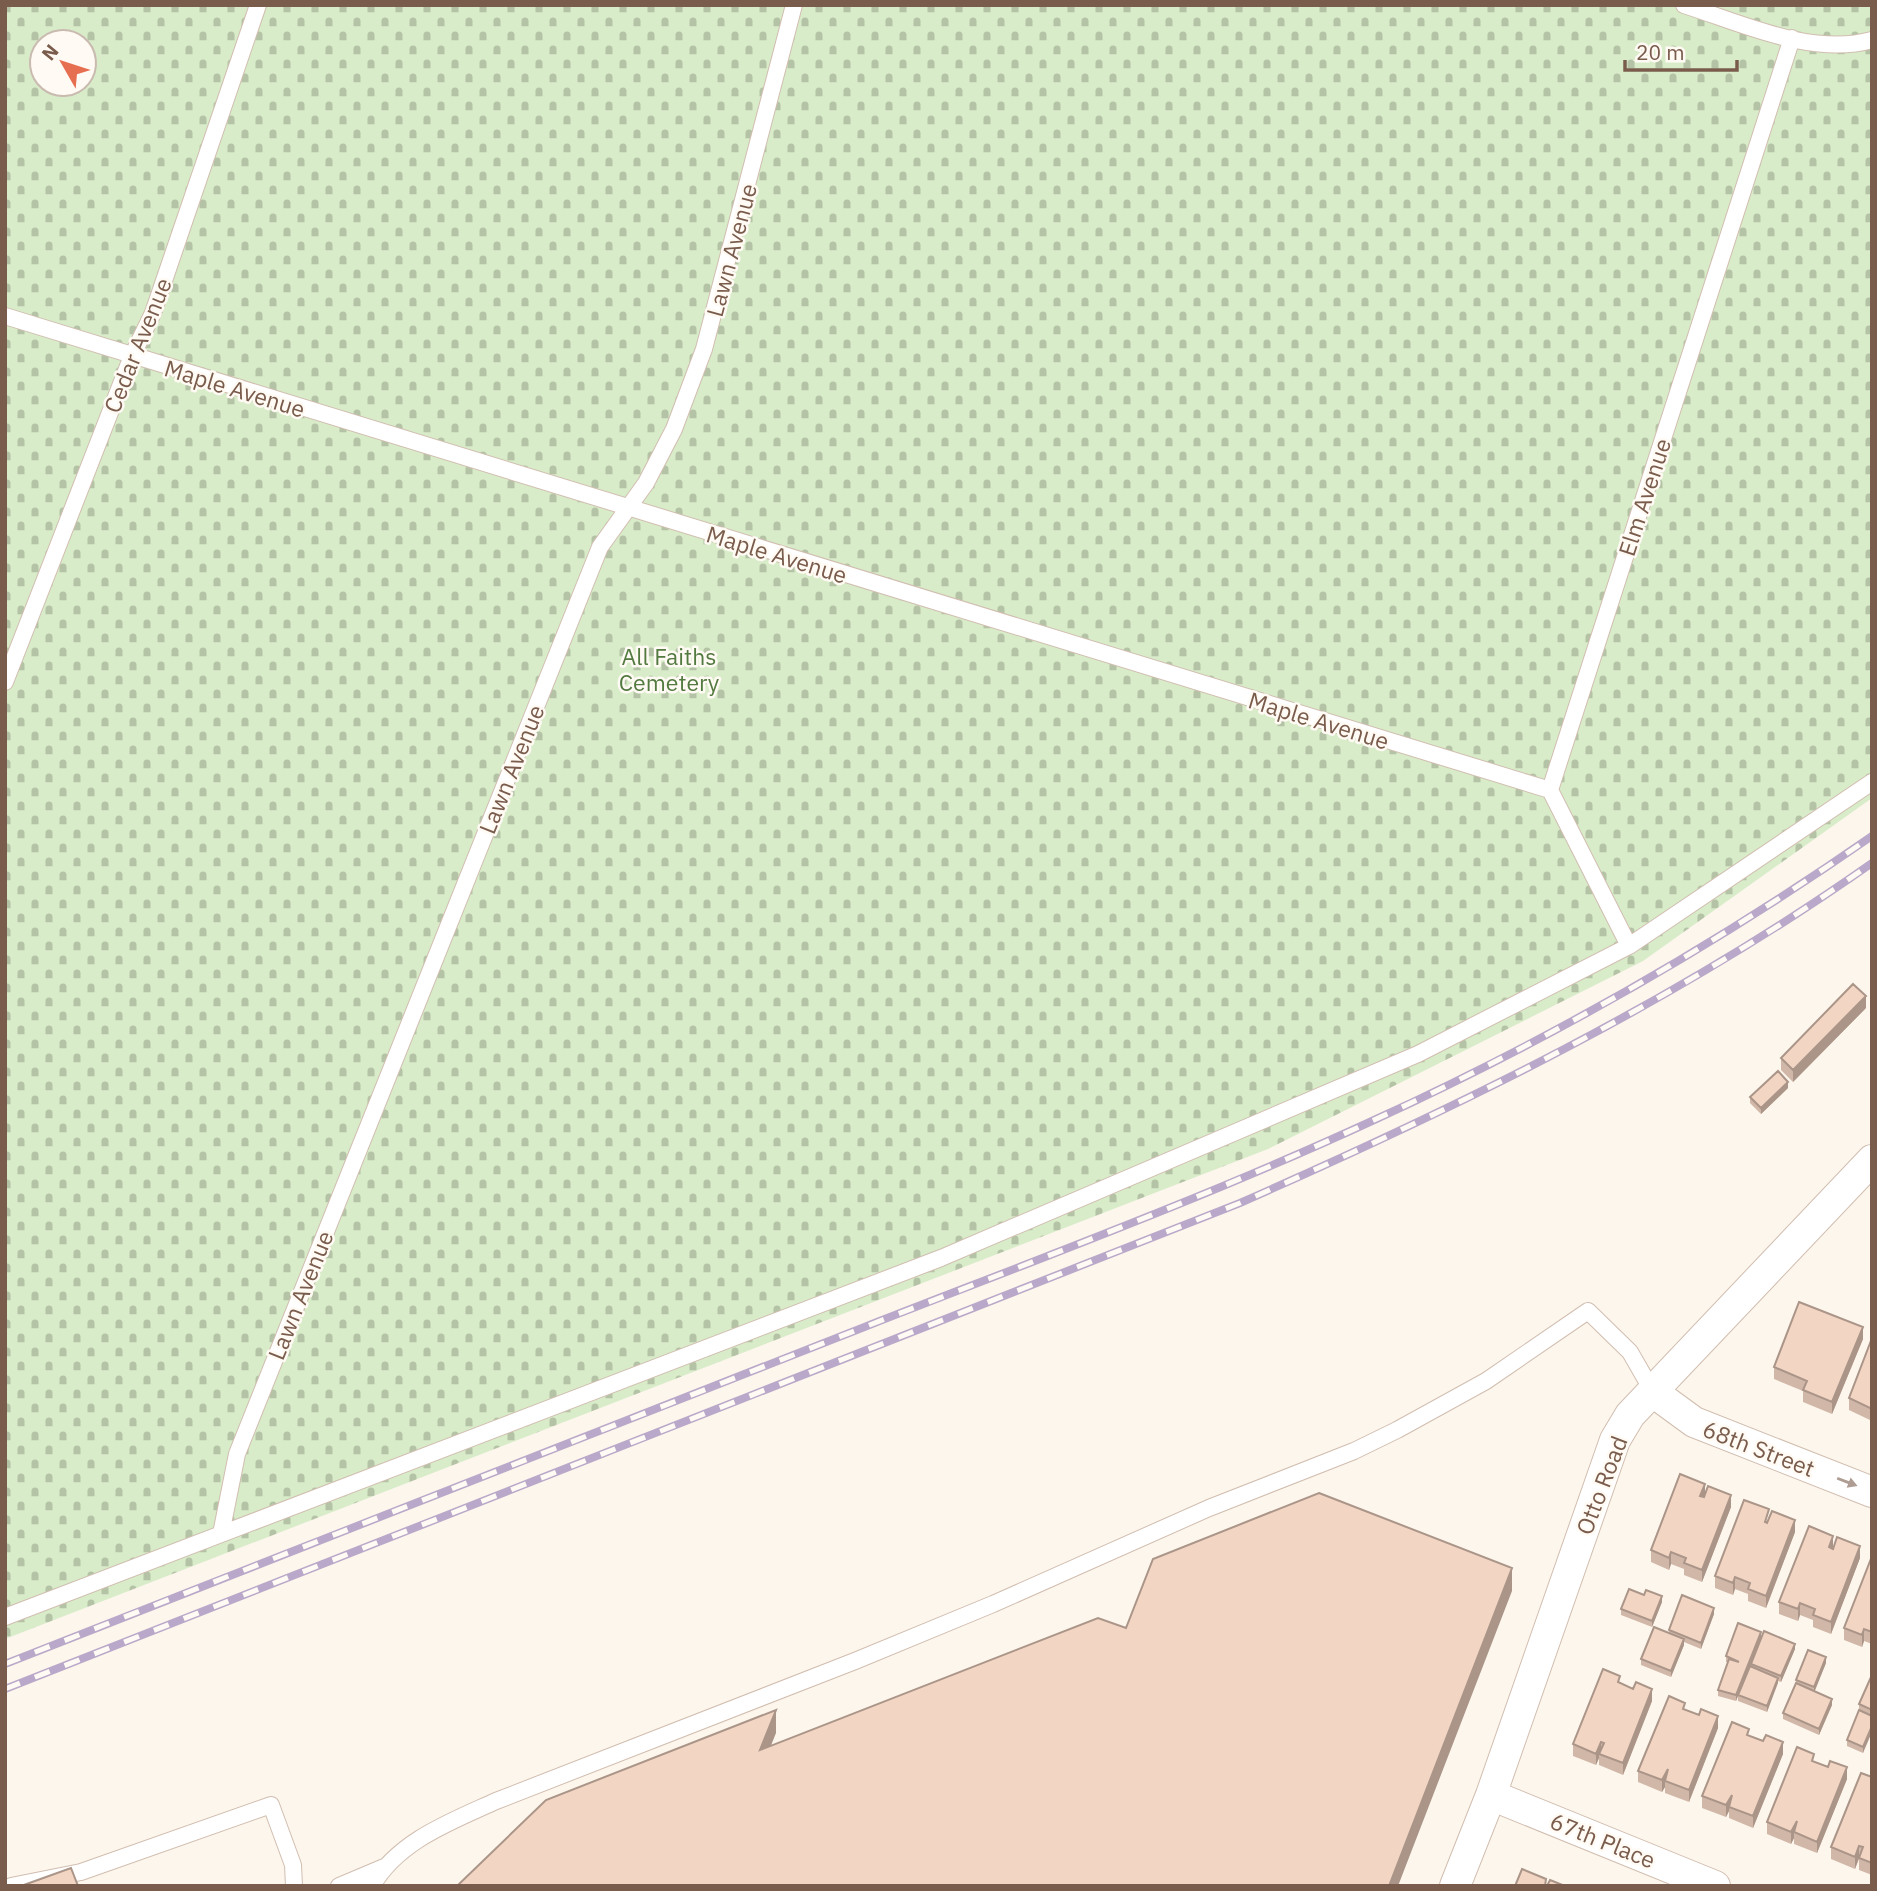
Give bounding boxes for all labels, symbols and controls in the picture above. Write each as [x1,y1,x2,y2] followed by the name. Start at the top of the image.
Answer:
[28,28,98,98] north arrow
[1625,28,1737,72] scale bar
[1636,38,1685,66] text: 20 m
[36,39,63,65] text: N
[699,180,763,320] street label: Lawn Avenue
[96,273,178,417] street label: Cedar Avenue
[161,352,309,424] street label: Maple Avenue
[1611,434,1677,560] street label: Elm Avenue
[703,518,851,590] street label: Maple Avenue
[619,641,720,697] park label: All Faiths Cemetery
[1245,684,1393,756] street label: Maple Avenue
[471,700,551,838] street label: Lawn Avenue
[260,1226,340,1364] street label: Lawn Avenue
[1699,1413,1819,1483] street label: 68th Street
[1568,1431,1634,1539] street label: Otto Road
[1837,1477,1858,1488] one-way arrow
[1546,1805,1660,1875] street label: 67th Place

